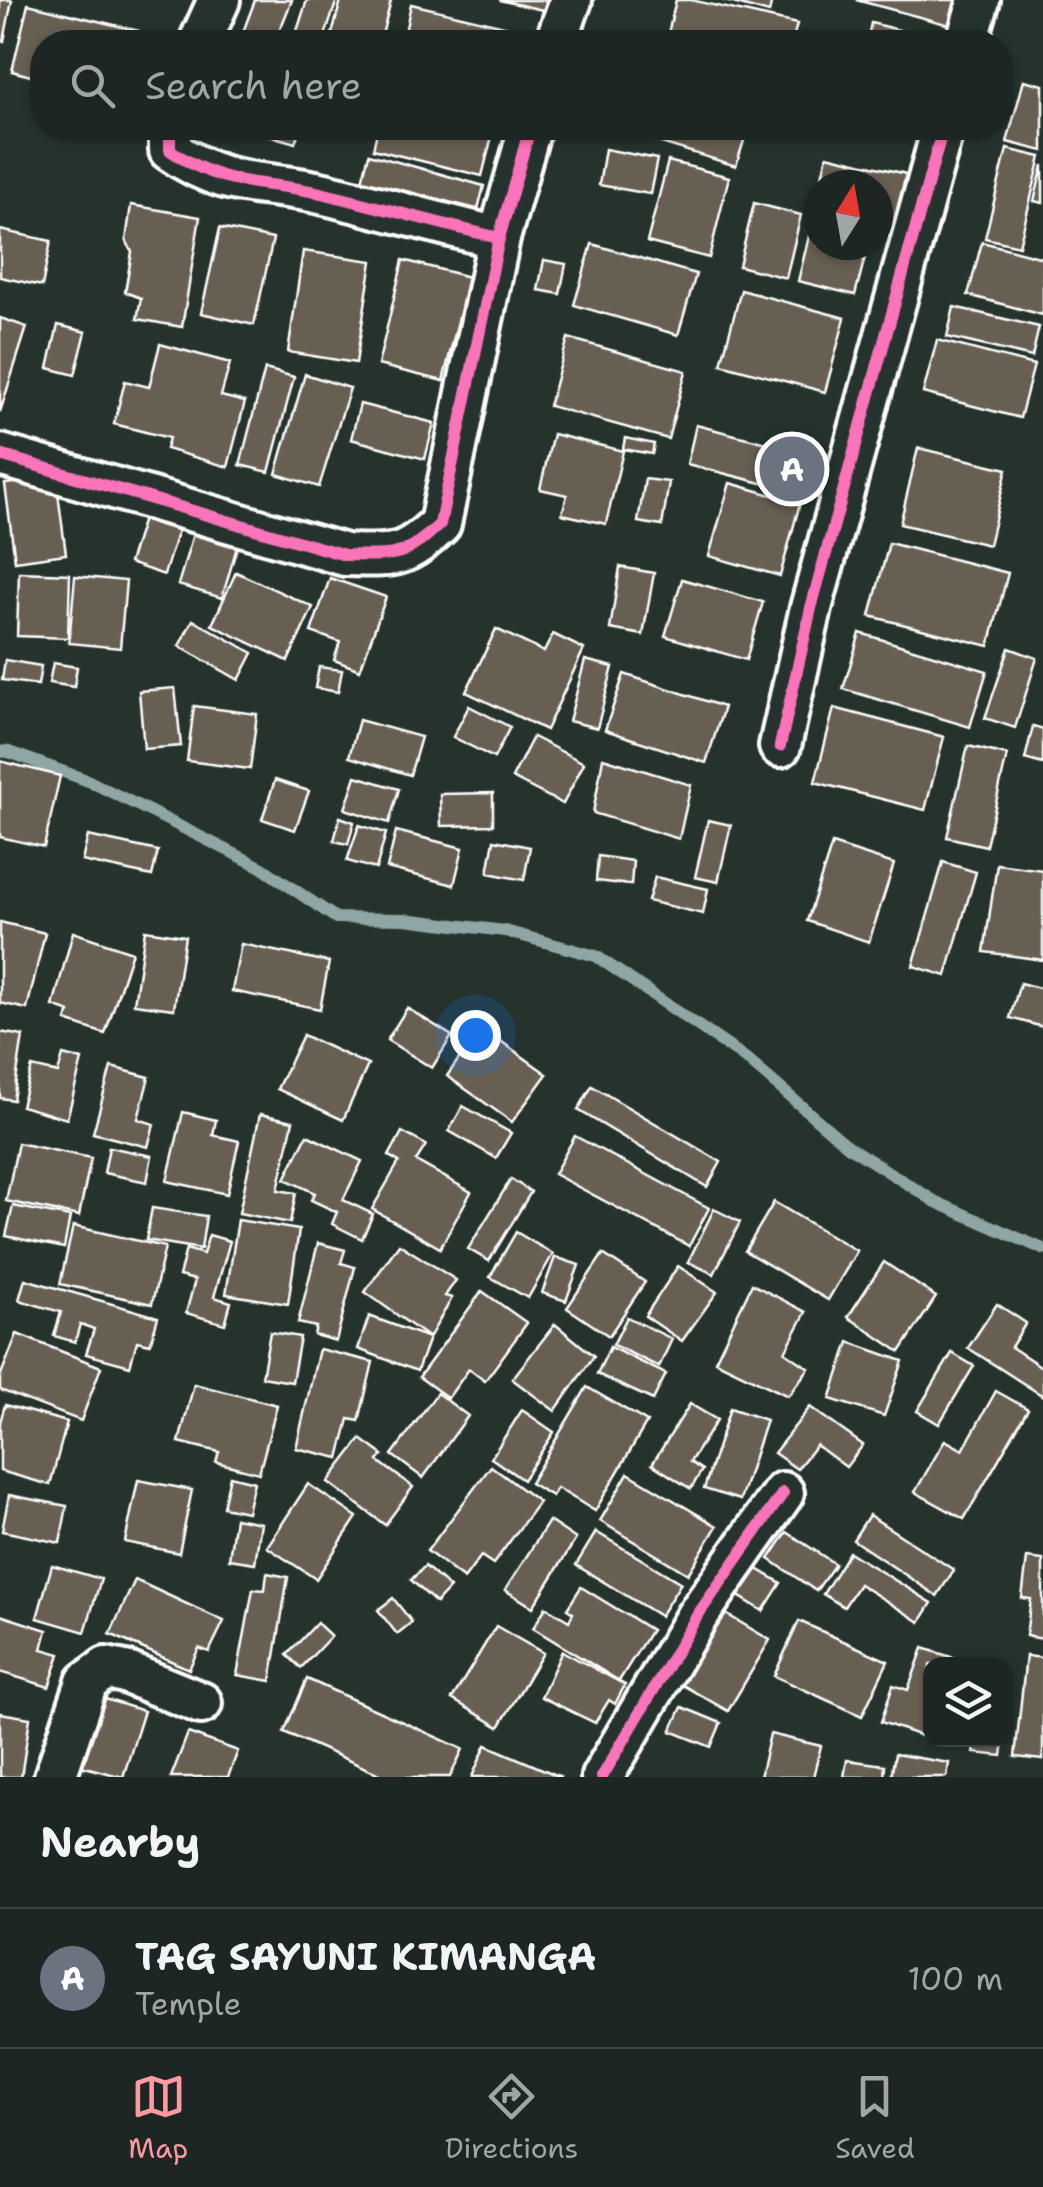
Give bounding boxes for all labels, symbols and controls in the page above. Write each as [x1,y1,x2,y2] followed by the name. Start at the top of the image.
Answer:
[30,30,1013,140] search box
[65,58,120,113] icon: search
[145,60,362,111] text: Search here
[803,170,893,260] north arrow
[760,432,824,506] pin: A
[450,1010,501,1061] your location
[923,1657,1013,1747] map controls
[923,1657,1013,1747] button: layers
[40,1814,200,1870] text: Nearby
[135,1931,596,1982] text: TAG SAYUNI KIMANGA
[60,1957,85,2000] text: A
[907,1957,1003,2000] text: 100 m
[135,1982,242,2025] text: Temple
[128,2069,188,2167] tab: Map
[445,2069,578,2167] tab: Directions
[835,2069,915,2167] tab: Saved

